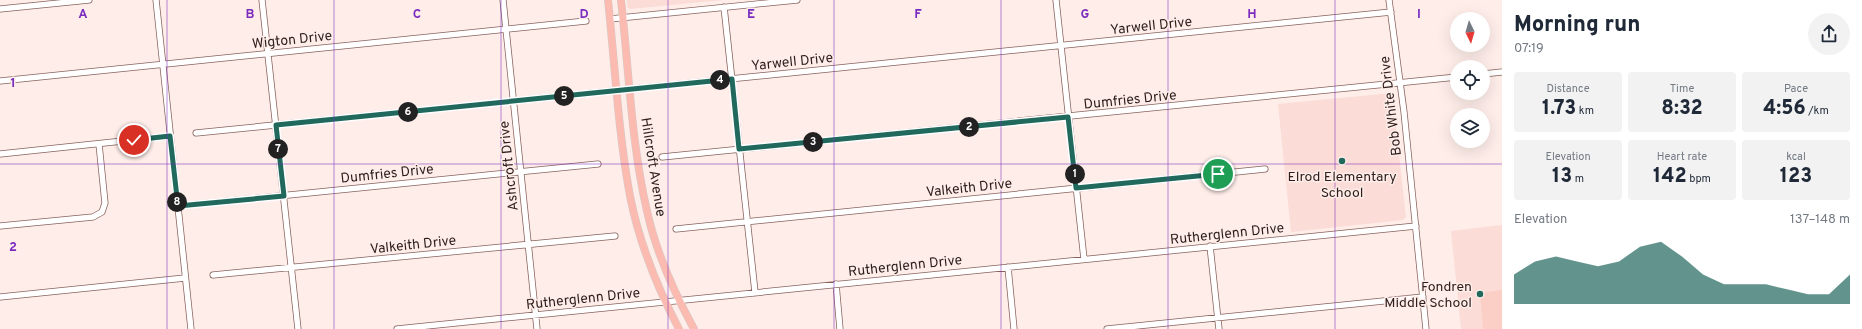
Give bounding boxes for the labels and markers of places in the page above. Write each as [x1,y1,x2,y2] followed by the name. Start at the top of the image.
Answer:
[710,70,730,90] pin: 4
[554,86,574,106] pin: 5
[398,102,418,122] pin: 6
[959,117,979,137] pin: 2
[117,123,151,157] pin
[803,132,823,152] pin: 3
[268,139,288,159] pin: 7
[1337,156,1347,166] marker: Elrod Elementary School
[1201,157,1235,191] pin
[1065,164,1085,184] pin: 1
[1287,169,1397,202] place label: Elrod Elementary School
[167,192,187,212] pin: 8
[1384,279,1472,312] place label: Fondren Middle School
[1475,289,1485,299] marker: Fondren Middle School

